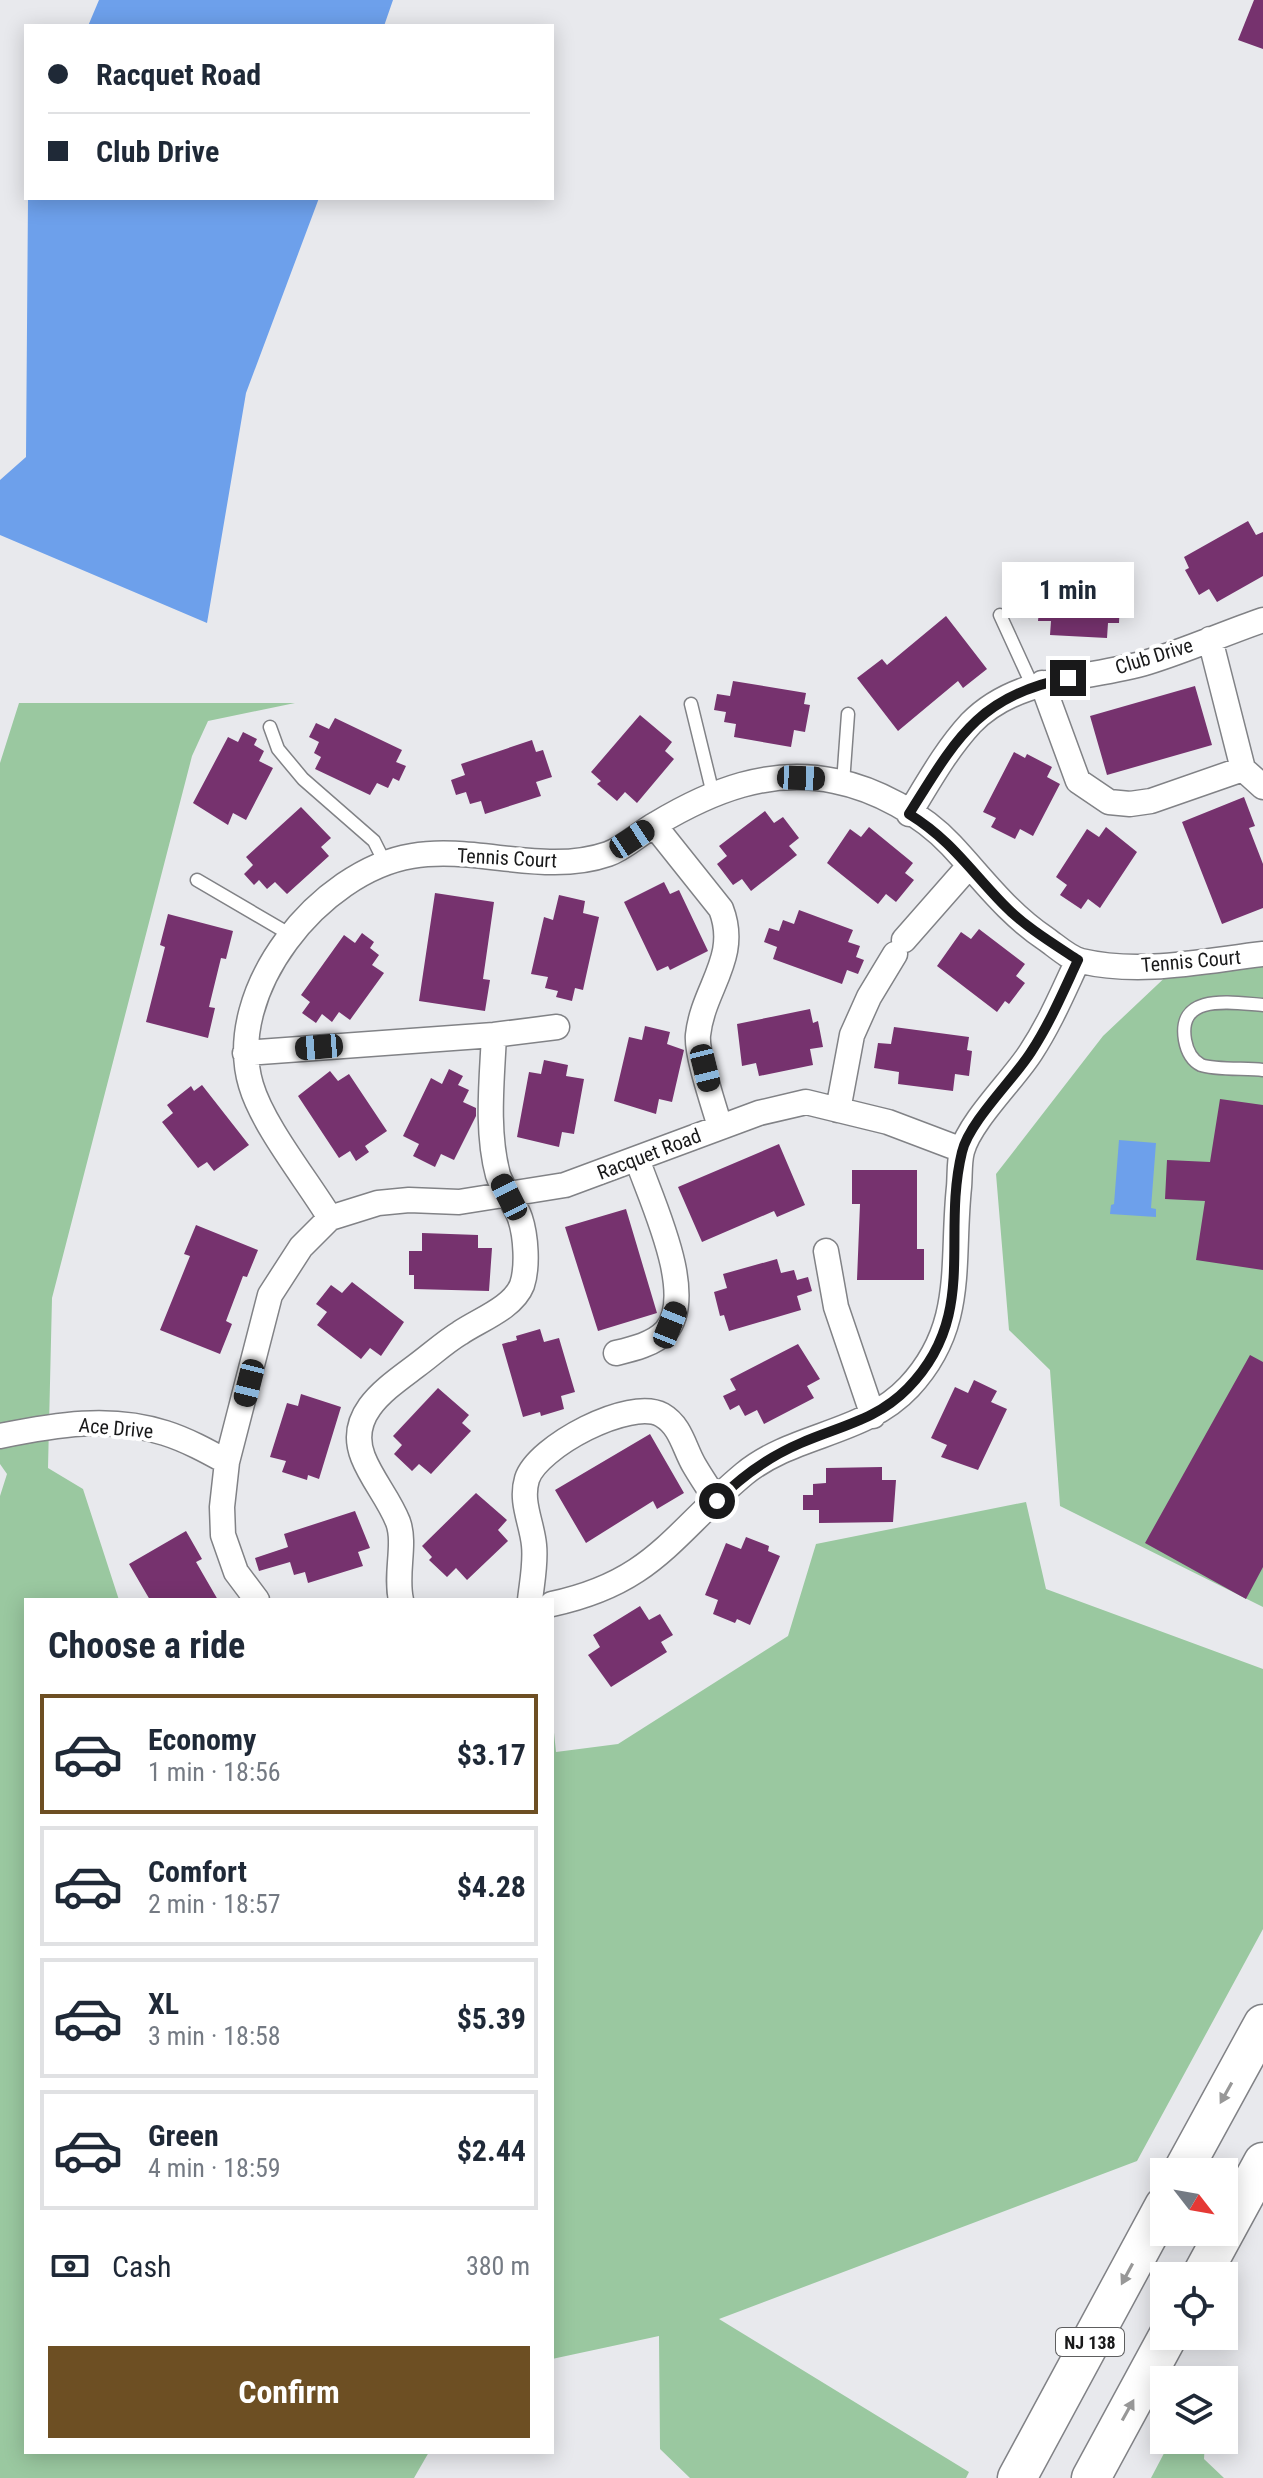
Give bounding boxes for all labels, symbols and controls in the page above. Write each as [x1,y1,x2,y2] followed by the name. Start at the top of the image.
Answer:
[96,57,261,92] text: Racquet Road
[96,134,219,169] text: Club Drive
[1002,562,1134,618] callout: 1 min
[1039,575,1097,605] text: 1 min
[1112,633,1196,679] street label: Club Drive
[1050,660,1086,696] route end
[777,765,825,791] car
[605,816,659,862] car
[456,843,558,873] street label: Tennis Court
[1140,945,1242,977] street label: Tennis Court
[294,1033,344,1061] car
[688,1042,722,1094] car
[594,1123,704,1185] street label: Racquet Road
[487,1170,531,1224] car
[650,1298,690,1352] car
[232,1357,266,1409] car
[78,1413,154,1443] street label: Ace Drive
[699,1483,735,1519] route start
[48,1625,245,1667] text: Choose a ride
[52,1718,124,1790] icon: car
[148,1722,256,1757] text: Economy
[457,1737,526,1772] text: $3.17
[148,1757,281,1787] text: 1 min · 18:56
[52,1850,124,1922] icon: car
[148,1854,247,1889] text: Comfort
[457,1869,526,1904] text: $4.28
[148,1889,281,1919] text: 2 min · 18:57
[52,1982,124,2054] icon: car
[148,1986,179,2021] text: XL
[457,2001,526,2036] text: $5.39
[148,2021,281,2051] text: 3 min · 18:58
[1219,2082,1233,2104] one-way arrow
[52,2114,124,2186] icon: car
[148,2118,219,2153] text: Green
[457,2133,526,2168] text: $2.44
[148,2153,281,2183] text: 4 min · 18:59
[1150,2158,1238,2246] north arrow
[1150,2158,1238,2454] map controls
[48,2244,92,2288] icon: cash
[112,2249,172,2284] text: Cash
[466,2251,530,2281] text: 380 m
[1150,2262,1238,2350] button: locate
[1120,2263,1133,2286] one-way arrow
[1056,2328,1124,2356] road number: NJ 138
[48,2346,530,2438] button: Confirm
[1150,2366,1238,2454] button: layers
[1122,2398,1135,2421] one-way arrow

